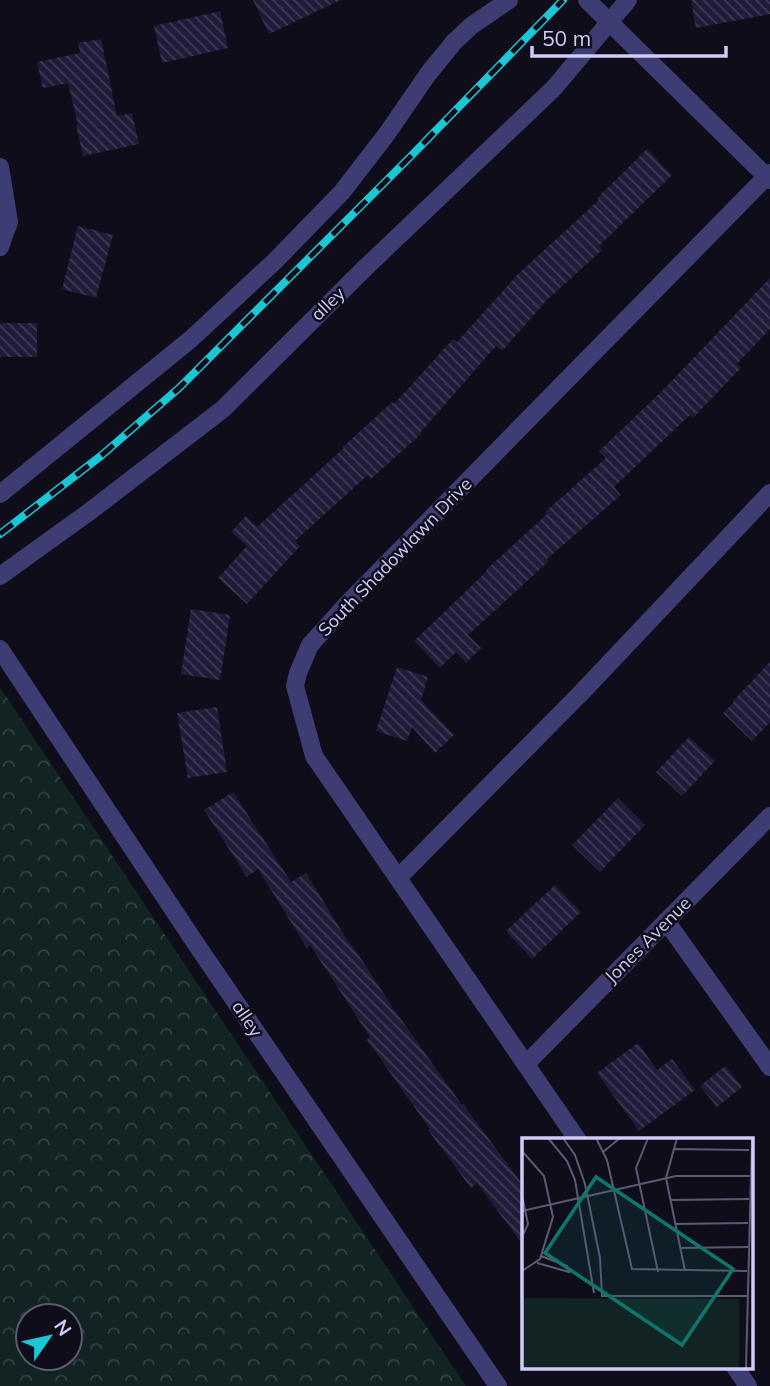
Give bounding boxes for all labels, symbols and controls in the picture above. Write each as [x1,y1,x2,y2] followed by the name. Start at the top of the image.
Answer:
[532,14,726,58] scale bar
[542,25,591,51] text: 50 m
[306,282,350,325] street label: alley
[313,472,477,641] street label: South Shadowlawn Drive
[600,892,696,988] street label: Jones Avenue
[227,996,268,1042] street label: alley
[522,1138,752,1368] inset map
[14,1302,84,1372] north arrow
[49,1315,77,1340] text: N

